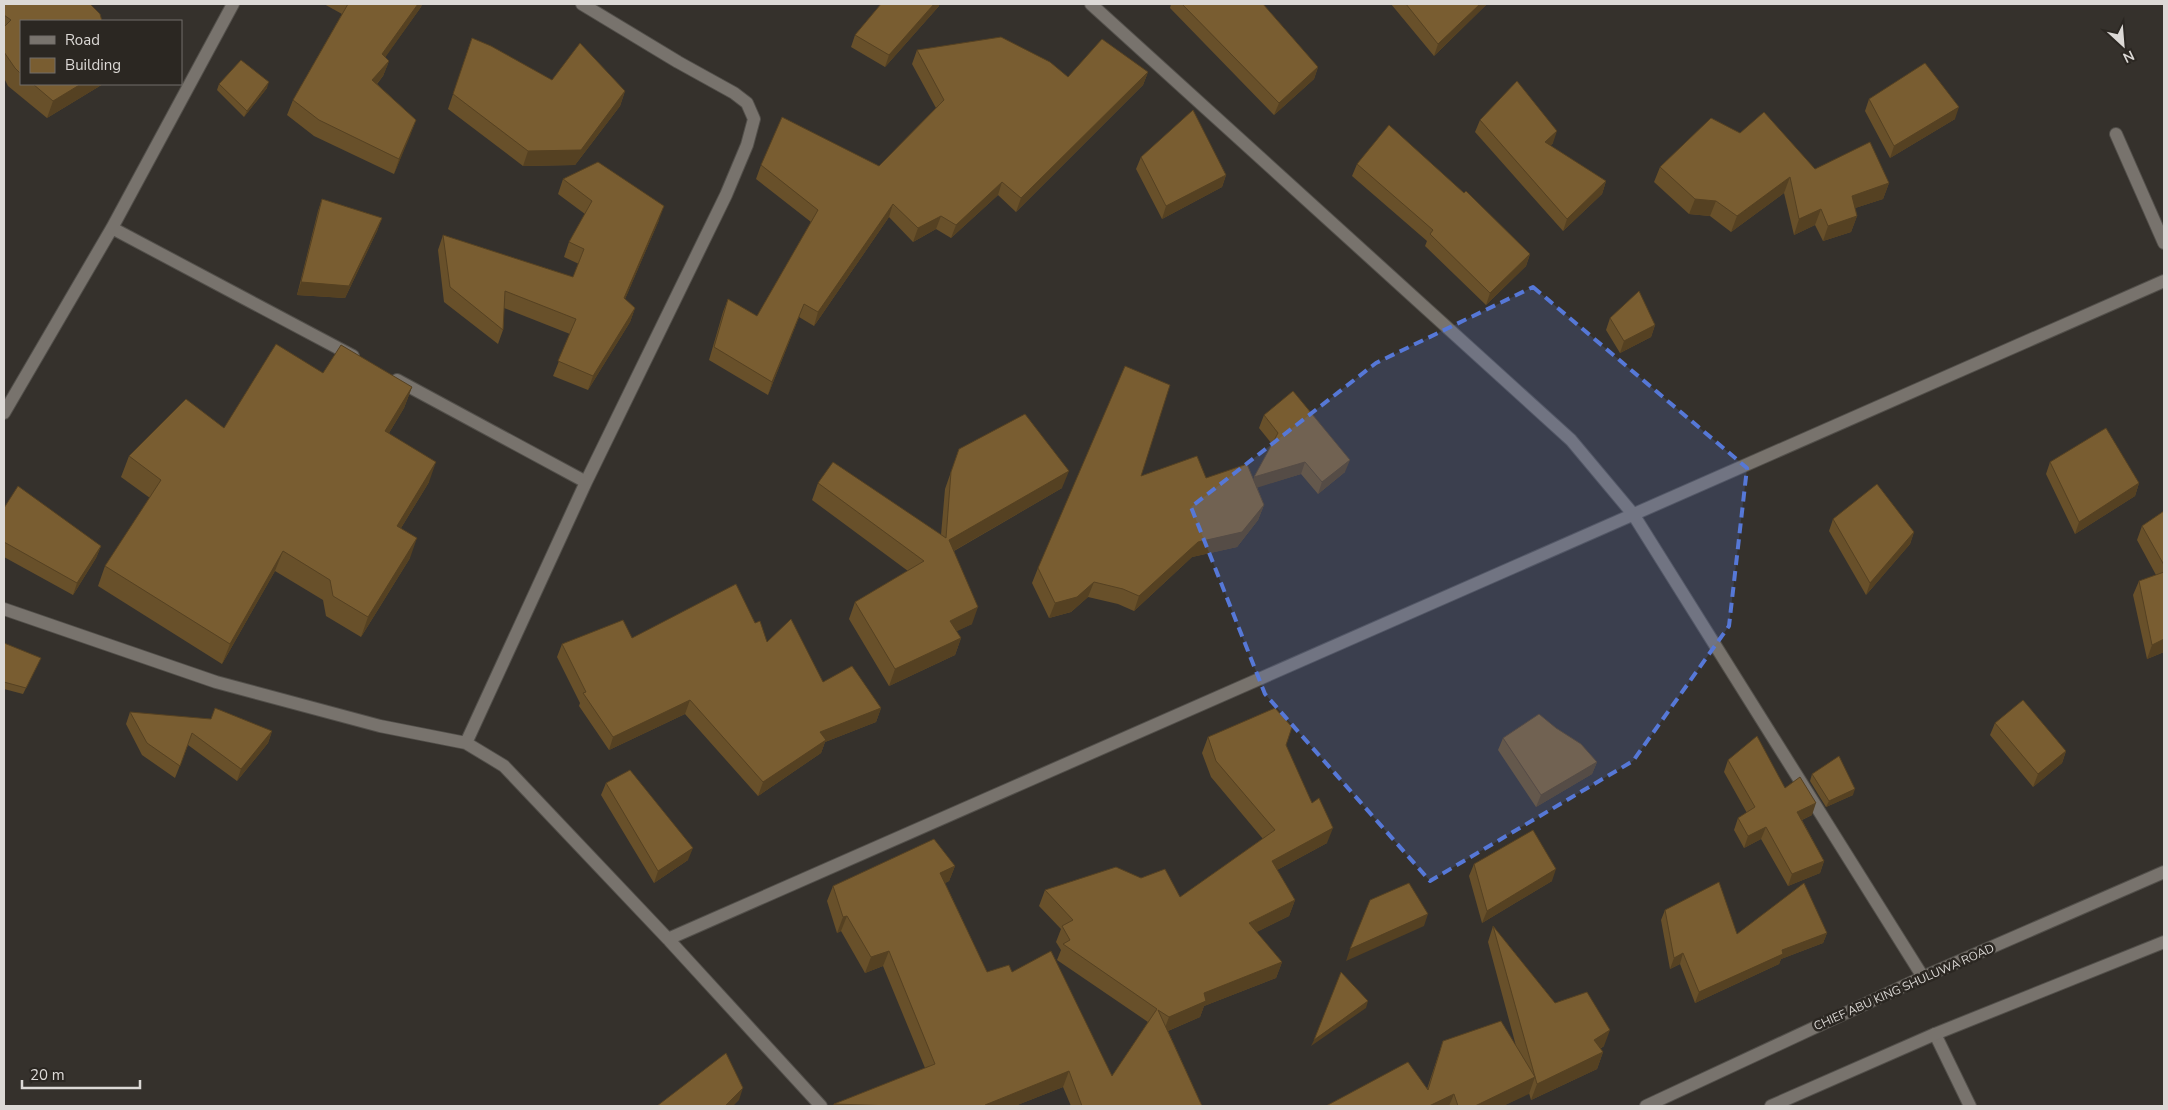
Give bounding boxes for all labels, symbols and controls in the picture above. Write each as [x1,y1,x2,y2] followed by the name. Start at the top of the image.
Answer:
[20,20,182,85] legend
[2098,20,2148,70] north arrow
[65,30,100,50] text: Road
[2120,45,2137,67] text: N
[65,55,121,75] text: Building
[1811,940,1997,1034] street label: CHIEF ABU KING SHULUWA ROAD
[22,1058,140,1090] scale bar
[30,1065,65,1085] text: 20 m

